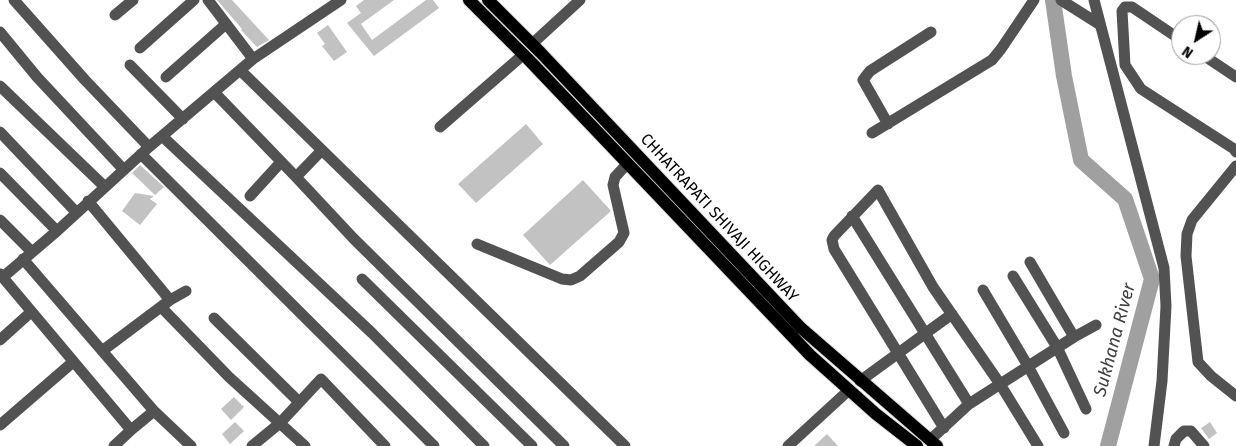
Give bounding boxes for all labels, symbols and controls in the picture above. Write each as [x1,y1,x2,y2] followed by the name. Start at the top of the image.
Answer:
[1171,15,1221,65] north arrow
[1179,42,1196,62] text: N
[636,130,802,306] street label: CHHATRAPATI SHIVAJI HIGHWAY
[1089,281,1141,399] water label: Sukhana River

